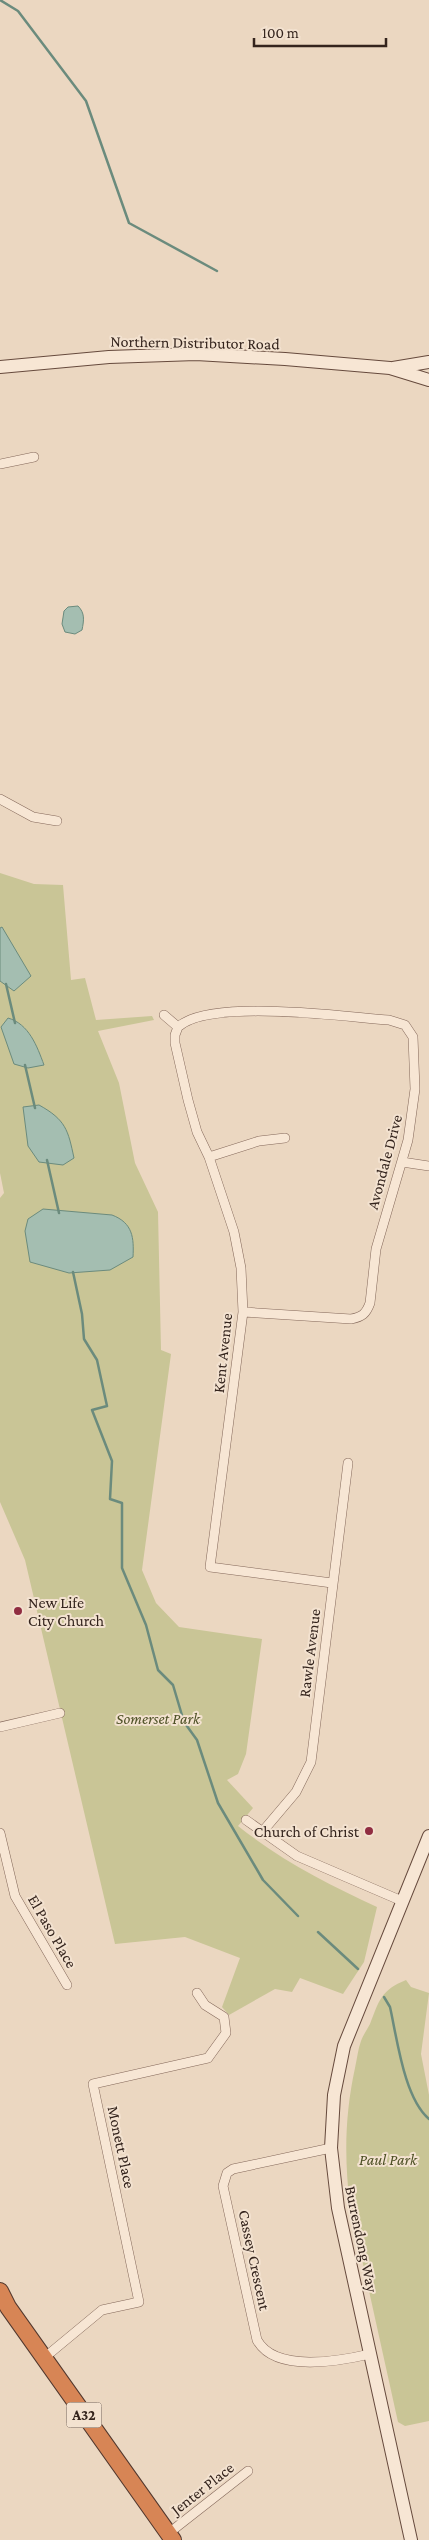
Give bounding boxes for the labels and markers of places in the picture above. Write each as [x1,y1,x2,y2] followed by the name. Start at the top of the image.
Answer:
[28,1594,105,1630] place label: New Life City Church
[12,1605,24,1617] marker: New Life City Church
[254,1823,360,1840] place label: Church of Christ
[363,1825,375,1837] marker: Church of Christ

